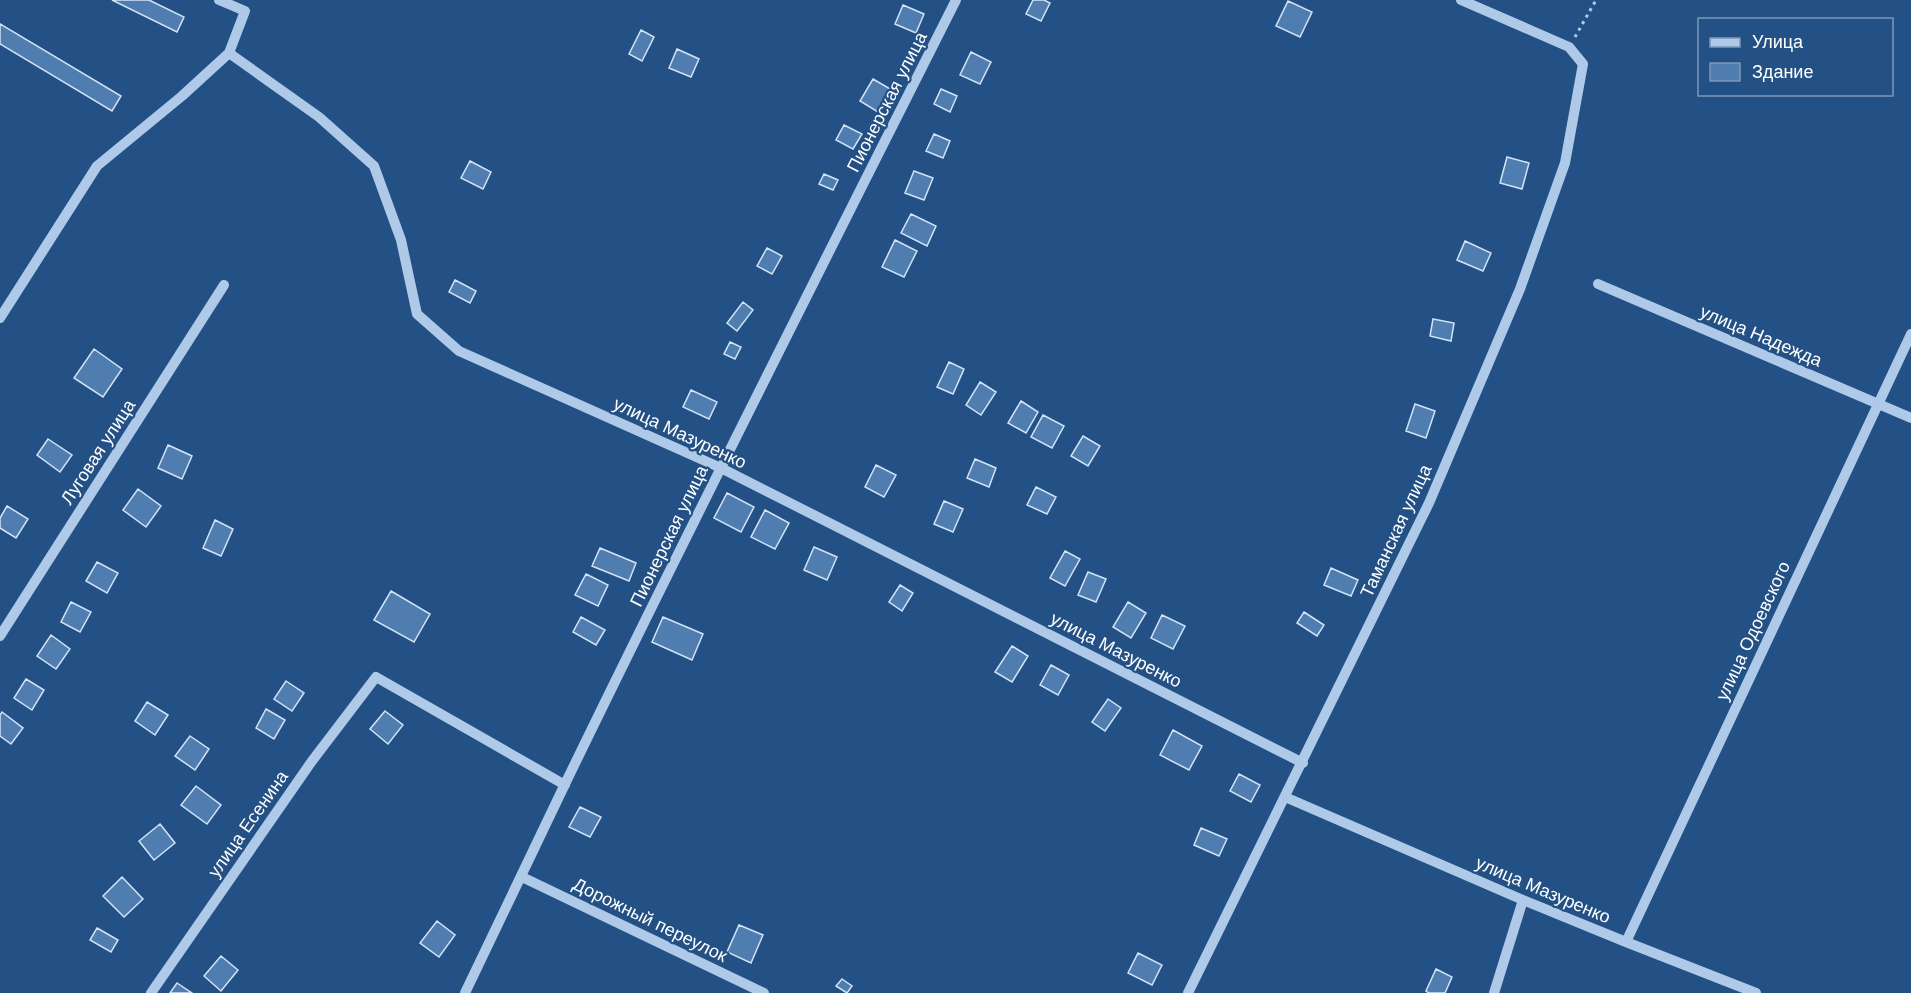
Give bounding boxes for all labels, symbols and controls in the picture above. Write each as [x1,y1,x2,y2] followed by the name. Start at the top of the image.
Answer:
[1698,18,1893,96] legend
[843,28,931,175] street label: Пионерская улица
[1752,32,1804,52] text: Улица
[1752,62,1813,82] text: Здание
[1697,301,1826,371] street label: улица Надежда
[610,393,750,473] street label: улица Мазуренко
[57,395,140,508] street label: Луговая улица
[626,461,712,610] street label: Пионерская улица
[1356,461,1436,601] street label: Таманская улица
[1712,558,1794,704] street label: улица Одоевского
[1047,608,1185,692] street label: улица Мазуренко
[204,766,293,881] street label: улица Есенина
[1473,853,1613,927] street label: улица Мазуренко
[570,874,730,966] street label: Дорожный переулок

